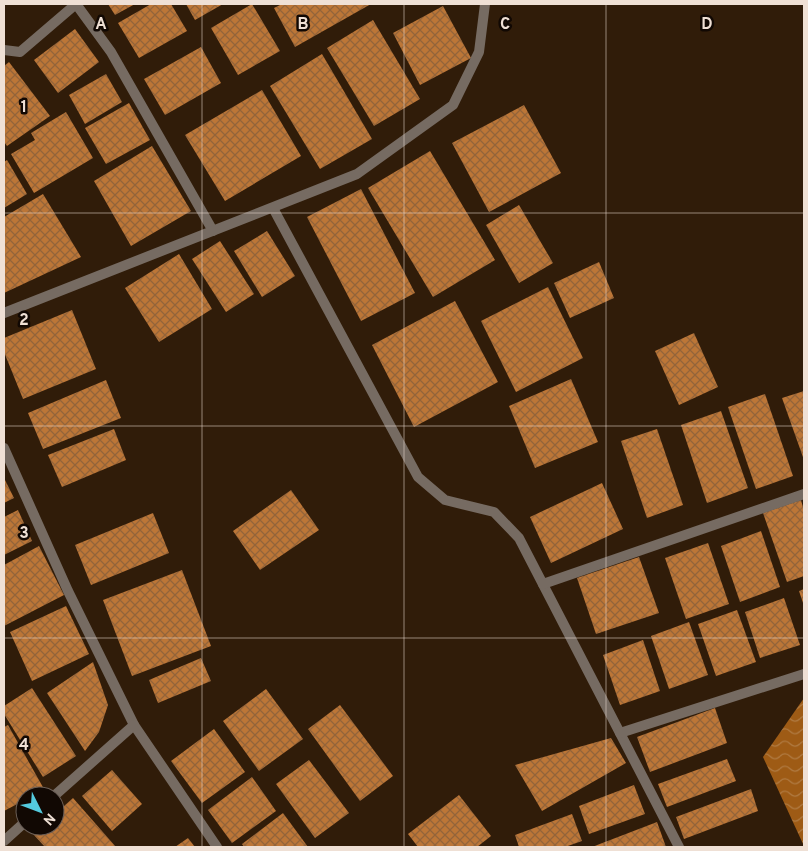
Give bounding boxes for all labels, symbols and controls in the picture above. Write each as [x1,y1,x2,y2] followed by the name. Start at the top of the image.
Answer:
[95,15,107,35] text: A
[297,15,309,35] text: B
[500,15,510,35] text: C
[701,15,713,35] text: D
[21,98,27,118] text: 1
[19,311,29,331] text: 2
[19,524,29,544] text: 3
[19,736,29,756] text: 4
[15,786,65,836] north arrow
[39,809,58,828] text: N

